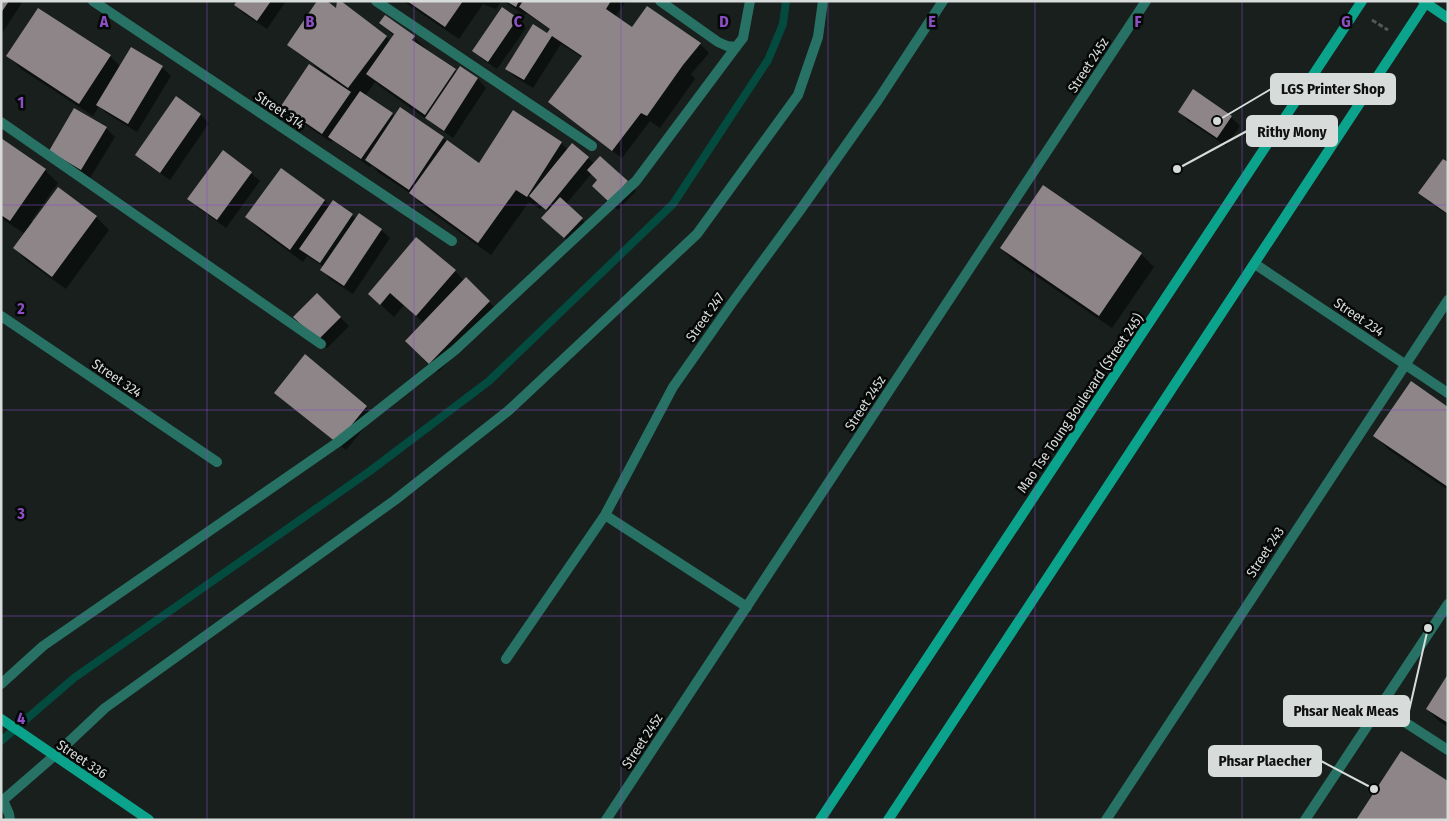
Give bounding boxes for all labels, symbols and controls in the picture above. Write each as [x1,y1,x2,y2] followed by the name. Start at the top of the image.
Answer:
[99,12,109,31] text: A
[306,12,315,31] text: B
[514,12,523,31] text: C
[719,12,729,31] text: D
[928,12,936,31] text: E
[1134,12,1142,31] text: F
[1341,12,1351,31] text: G
[1064,34,1113,96] street label: Street 245z
[1271,74,1395,104] callout: LGS Printer Shop
[1281,80,1385,98] text: LGS Printer Shop
[252,88,308,133] street label: Street 314
[18,93,24,112] text: 1
[1247,116,1337,146] callout: Rithy Mony
[1257,123,1328,141] text: Rithy Mony
[682,289,729,345] street label: Street 247
[1330,294,1387,340] street label: Street 234
[16,299,25,318] text: 2
[1014,310,1147,496] street label: Mao Tse Toung Boulevard (Street 245)
[89,356,145,401] street label: Street 324
[841,372,890,434] street label: Street 245z
[16,504,25,523] text: 3
[1243,524,1288,581] street label: Street 243
[1284,696,1409,726] callout: Phsar Neak Meas
[1293,702,1399,720] text: Phsar Neak Meas
[17,709,25,728] text: 4
[618,710,667,772] street label: Street 245z
[53,736,110,783] street label: Street 336
[1209,746,1321,776] callout: Phsar Plaecher
[1219,752,1312,770] text: Phsar Plaecher

